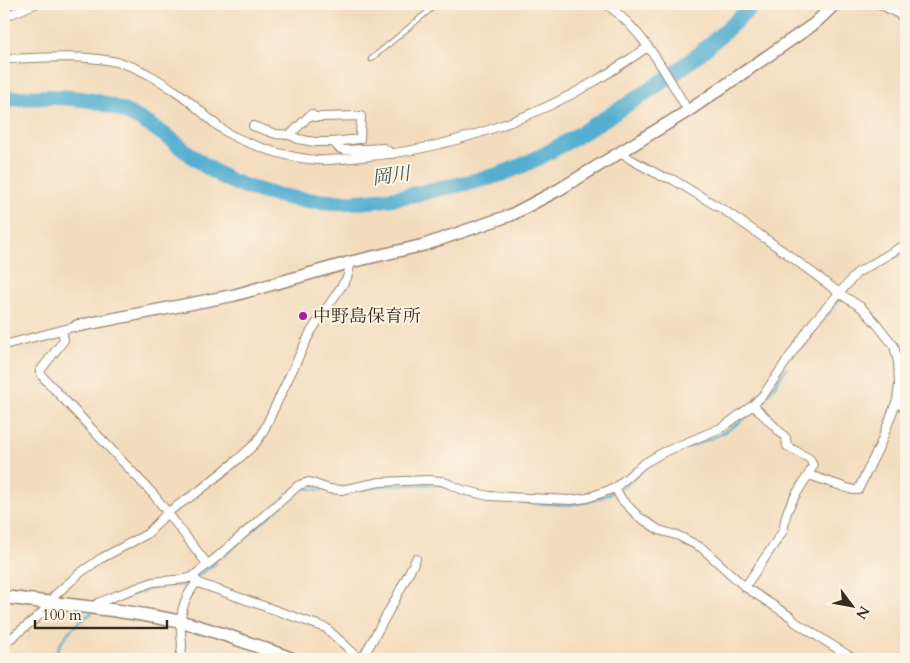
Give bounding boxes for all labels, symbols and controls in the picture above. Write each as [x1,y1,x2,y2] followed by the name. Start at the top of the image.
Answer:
[370,160,414,192] water label: 岡川
[313,304,421,329] place label: 中野島保育所
[297,310,309,322] marker: 中野島保育所
[828,580,878,630] north arrow
[35,598,168,630] scale bar
[851,602,874,623] text: N
[42,605,82,625] text: 100 m

